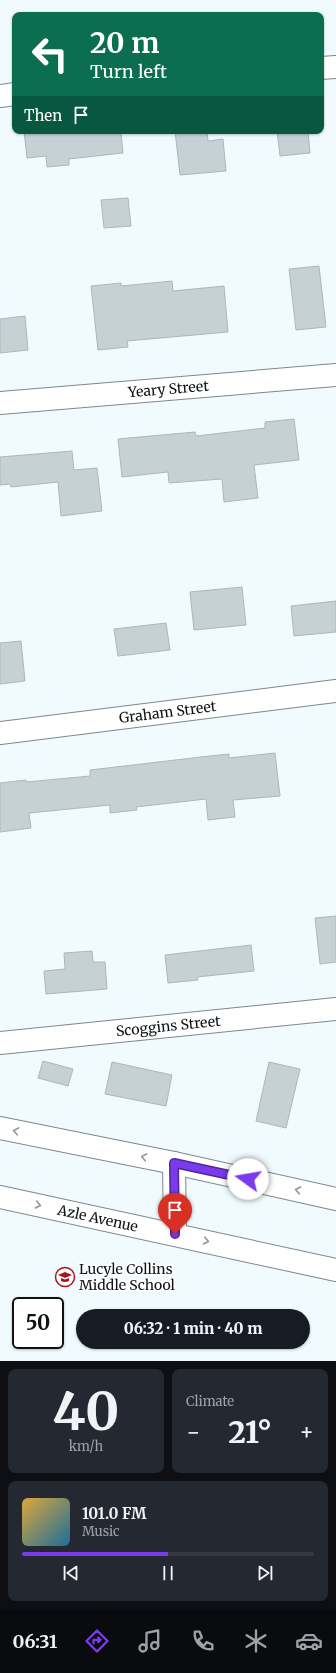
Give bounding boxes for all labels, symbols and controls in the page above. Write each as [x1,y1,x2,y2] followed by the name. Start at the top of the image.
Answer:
[90,25,159,61] text: 20 m
[24,28,76,80] icon: left
[90,60,167,83] text: Turn left
[70,104,92,126] icon: arrive
[24,106,62,125] text: Then
[126,377,210,401] street label: Yeary Street
[118,697,218,727] street label: Graham Street
[115,1012,222,1040] street label: Scoggins Street
[13,1127,19,1136] one-way arrow
[140,1153,147,1161] one-way arrow
[227,1158,269,1200] position arrow
[295,1187,301,1195] one-way arrow
[158,1193,192,1234] pin
[164,1199,186,1221] icon: arrive
[35,1201,41,1209] one-way arrow
[55,1201,140,1236] street label: Azle Avenue
[203,1237,209,1245] one-way arrow
[79,1260,176,1294] place label: Lucyle Collins Middle School
[54,1266,76,1288] school or university icon: Lucyle Collins Middle School
[12,1297,64,1349] speed limit sign: 50
[124,1319,262,1338] text: 06:32 · 1 min · 40 m
[53,1379,119,1444] text: 40
[186,1393,234,1410] text: Climate
[228,1413,272,1451] text: 21°
[186,1418,201,1446] text: −
[299,1418,314,1446] text: +
[69,1438,103,1455] text: km/h
[82,1504,147,1523] text: 101.0 FM
[82,1523,120,1540] text: Music
[60,1562,82,1584] icon: previous
[157,1562,179,1584] icon: pause
[254,1562,276,1584] icon: next
[83,1627,111,1655] icon: directions
[136,1627,164,1655] icon: music
[189,1627,217,1655] icon: phone
[242,1627,270,1655] icon: climate
[295,1627,323,1655] icon: car
[13,1630,57,1653] text: 06:31

